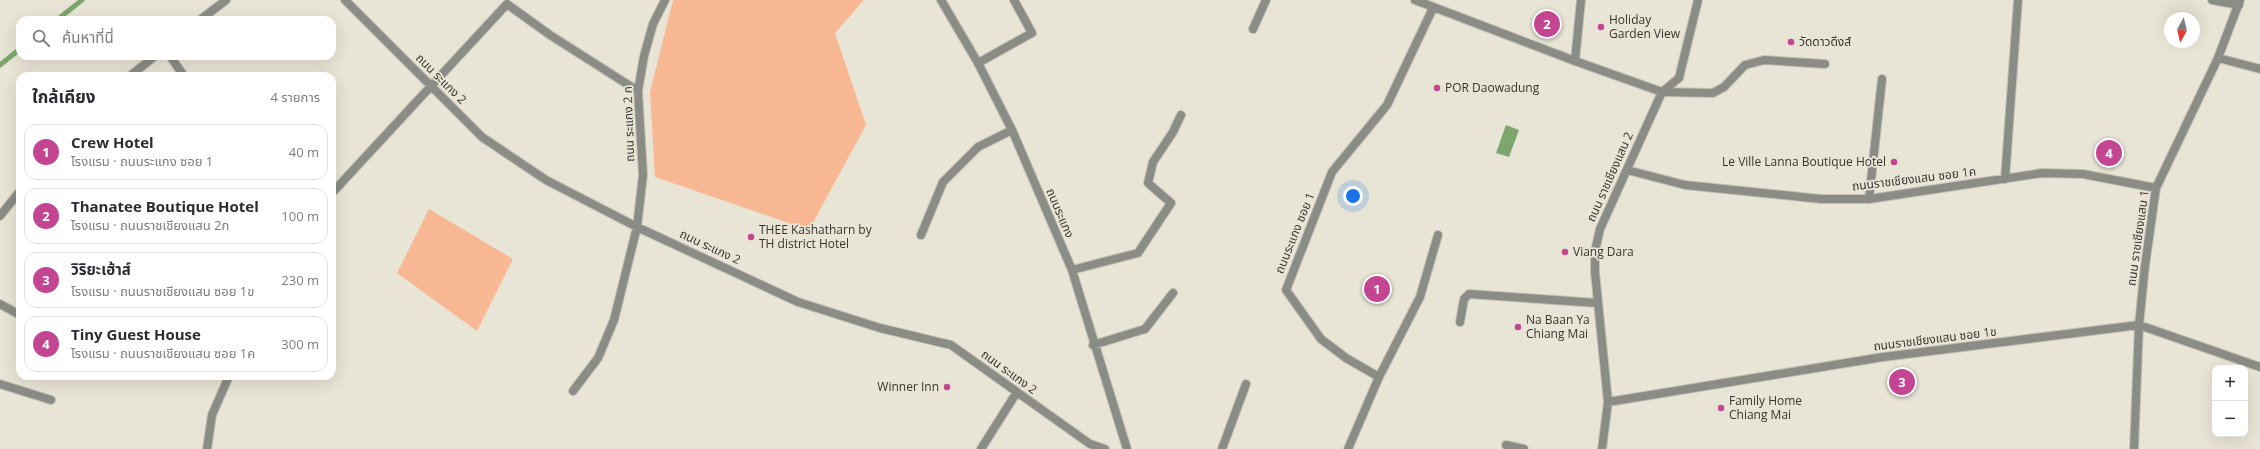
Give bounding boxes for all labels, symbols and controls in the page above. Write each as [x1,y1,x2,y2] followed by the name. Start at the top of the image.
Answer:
[1534,9,1560,39] pin: 2
[1609,11,1681,42] place label: Holiday Garden View
[2164,12,2200,48] north arrow
[16,16,336,60] search box
[1596,22,1606,32] marker: Holiday Garden View
[30,27,52,49] icon: search
[62,27,114,47] text: ค้นหาที่นี่
[1799,33,1851,50] place label: วัดดาวดึงส์
[1786,37,1796,47] marker: วัดดาวดึงส์
[412,50,471,108] street label: ถนน ระแกง 2
[1445,79,1540,96] place label: POR Daowadung
[1432,83,1442,93] marker: POR Daowadung
[32,85,95,108] text: ใกล้เคียง
[619,86,638,162] street label: ถนน ระแกง 2 ก
[270,88,320,106] text: 4 รายการ
[1582,129,1637,224] street label: ถนน ราชเชียงแสน 2
[71,132,154,152] text: Crew Hotel
[2096,138,2122,168] pin: 4
[42,143,50,161] text: 1
[289,143,319,161] text: 40 m
[71,152,213,170] text: โรงแรม · ถนนระแกง ซอย 1
[1722,153,1886,170] place label: Le Ville Lanna Boutique Hotel
[1889,157,1899,167] marker: Le Ville Lanna Boutique Hotel
[1851,162,1977,195] street label: ถนนราชเชียงแสน ซอย 1ค
[1042,185,1079,240] street label: ถนนระแกง
[1343,186,1363,206] your location
[2122,189,2153,287] street label: ถนน ราชเชียงแสน 1
[1271,190,1319,276] street label: ถนนระแกง ซอย 1
[71,196,259,216] text: Thanatee Boutique Hotel
[42,207,50,225] text: 2
[281,207,319,225] text: 100 m
[71,216,229,234] text: โรงแรม · ถนนราชเชียงแสน 2ก
[759,221,873,252] place label: THEE Kashatharn by TH district Hotel
[677,225,744,268] street label: ถนน ระแกง 2
[746,232,756,242] marker: THEE Kashatharn by TH district Hotel
[1573,243,1634,260] place label: Viang Dara
[1560,247,1570,257] marker: Viang Dara
[71,259,131,279] text: วิริยะเฮ้าส์
[42,271,50,289] text: 3
[281,271,319,289] text: 230 m
[1364,274,1390,304] pin: 1
[71,282,254,300] text: โรงแรม · ถนนราชเชียงแสน ซอย 1ข
[1526,311,1590,342] place label: Na Baan Ya Chiang Mai
[1513,322,1523,332] marker: Na Baan Ya Chiang Mai
[1872,323,1998,355] street label: ถนนราชเชียงแสน ซอย 1ข
[71,324,201,344] text: Tiny Guest House
[42,335,50,353] text: 4
[281,335,319,353] text: 300 m
[71,344,255,362] text: โรงแรม · ถนนราชเชียงแสน ซอย 1ค
[978,345,1041,398] street label: ถนน ระแกง 2
[2212,365,2248,437] map controls
[2212,365,2248,401] button: +
[1889,367,1915,397] pin: 3
[877,378,939,395] place label: Winner Inn
[942,382,952,392] marker: Winner Inn
[1729,392,1802,423] place label: Family Home Chiang Mai
[2212,401,2248,437] button: −
[1716,403,1726,413] marker: Family Home Chiang Mai

